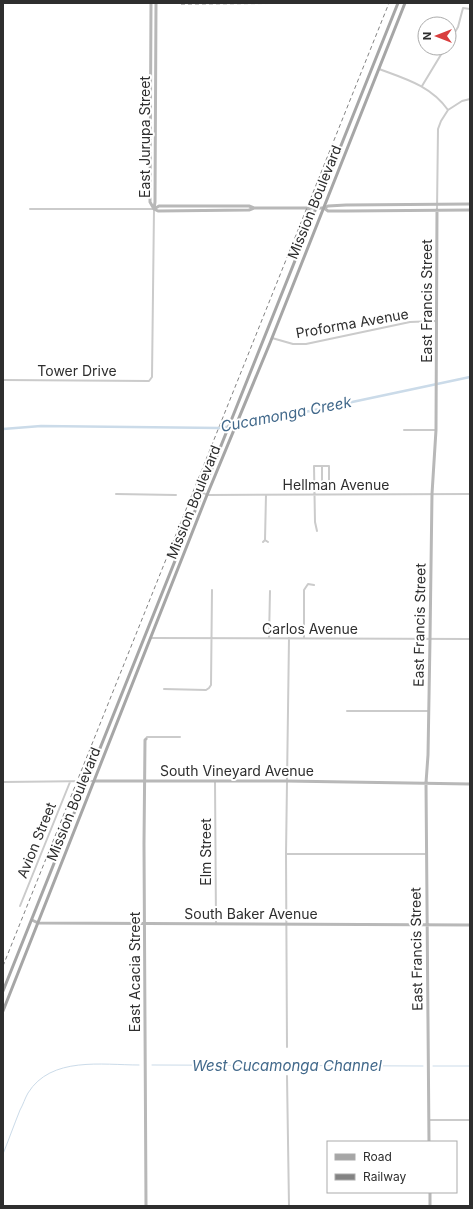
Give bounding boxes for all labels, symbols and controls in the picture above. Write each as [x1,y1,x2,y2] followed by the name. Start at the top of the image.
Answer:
[417,16,457,56] north arrow
[420,32,434,40] text: N
[136,76,153,198] street label: East Jurupa Street
[283,143,345,261] street label: Mission Boulevard
[418,239,435,363] street label: East Francis Street
[294,305,410,341] street label: Proforma Avenue
[37,362,117,379] street label: Tower Drive
[219,392,354,436] water label: Cucamonga Creek
[162,443,224,561] street label: Mission Boulevard
[283,476,389,493] street label: Hellman Avenue
[409,563,429,687] street label: East Francis Street
[262,620,358,637] street label: Carlos Avenue
[42,745,104,863] street label: Mission Boulevard
[160,762,314,779] street label: South Vineyard Avenue
[13,799,59,880] street label: Avion Street
[197,818,214,886] street label: Elm Street
[406,887,426,1011] street label: East Francis Street
[184,905,318,922] street label: South Baker Avenue
[126,911,143,1032] street label: East Acacia Street
[192,1056,382,1075] water label: West Cucamonga Channel
[327,1141,457,1193] legend
[363,1149,392,1164] text: Road
[363,1169,407,1184] text: Railway

